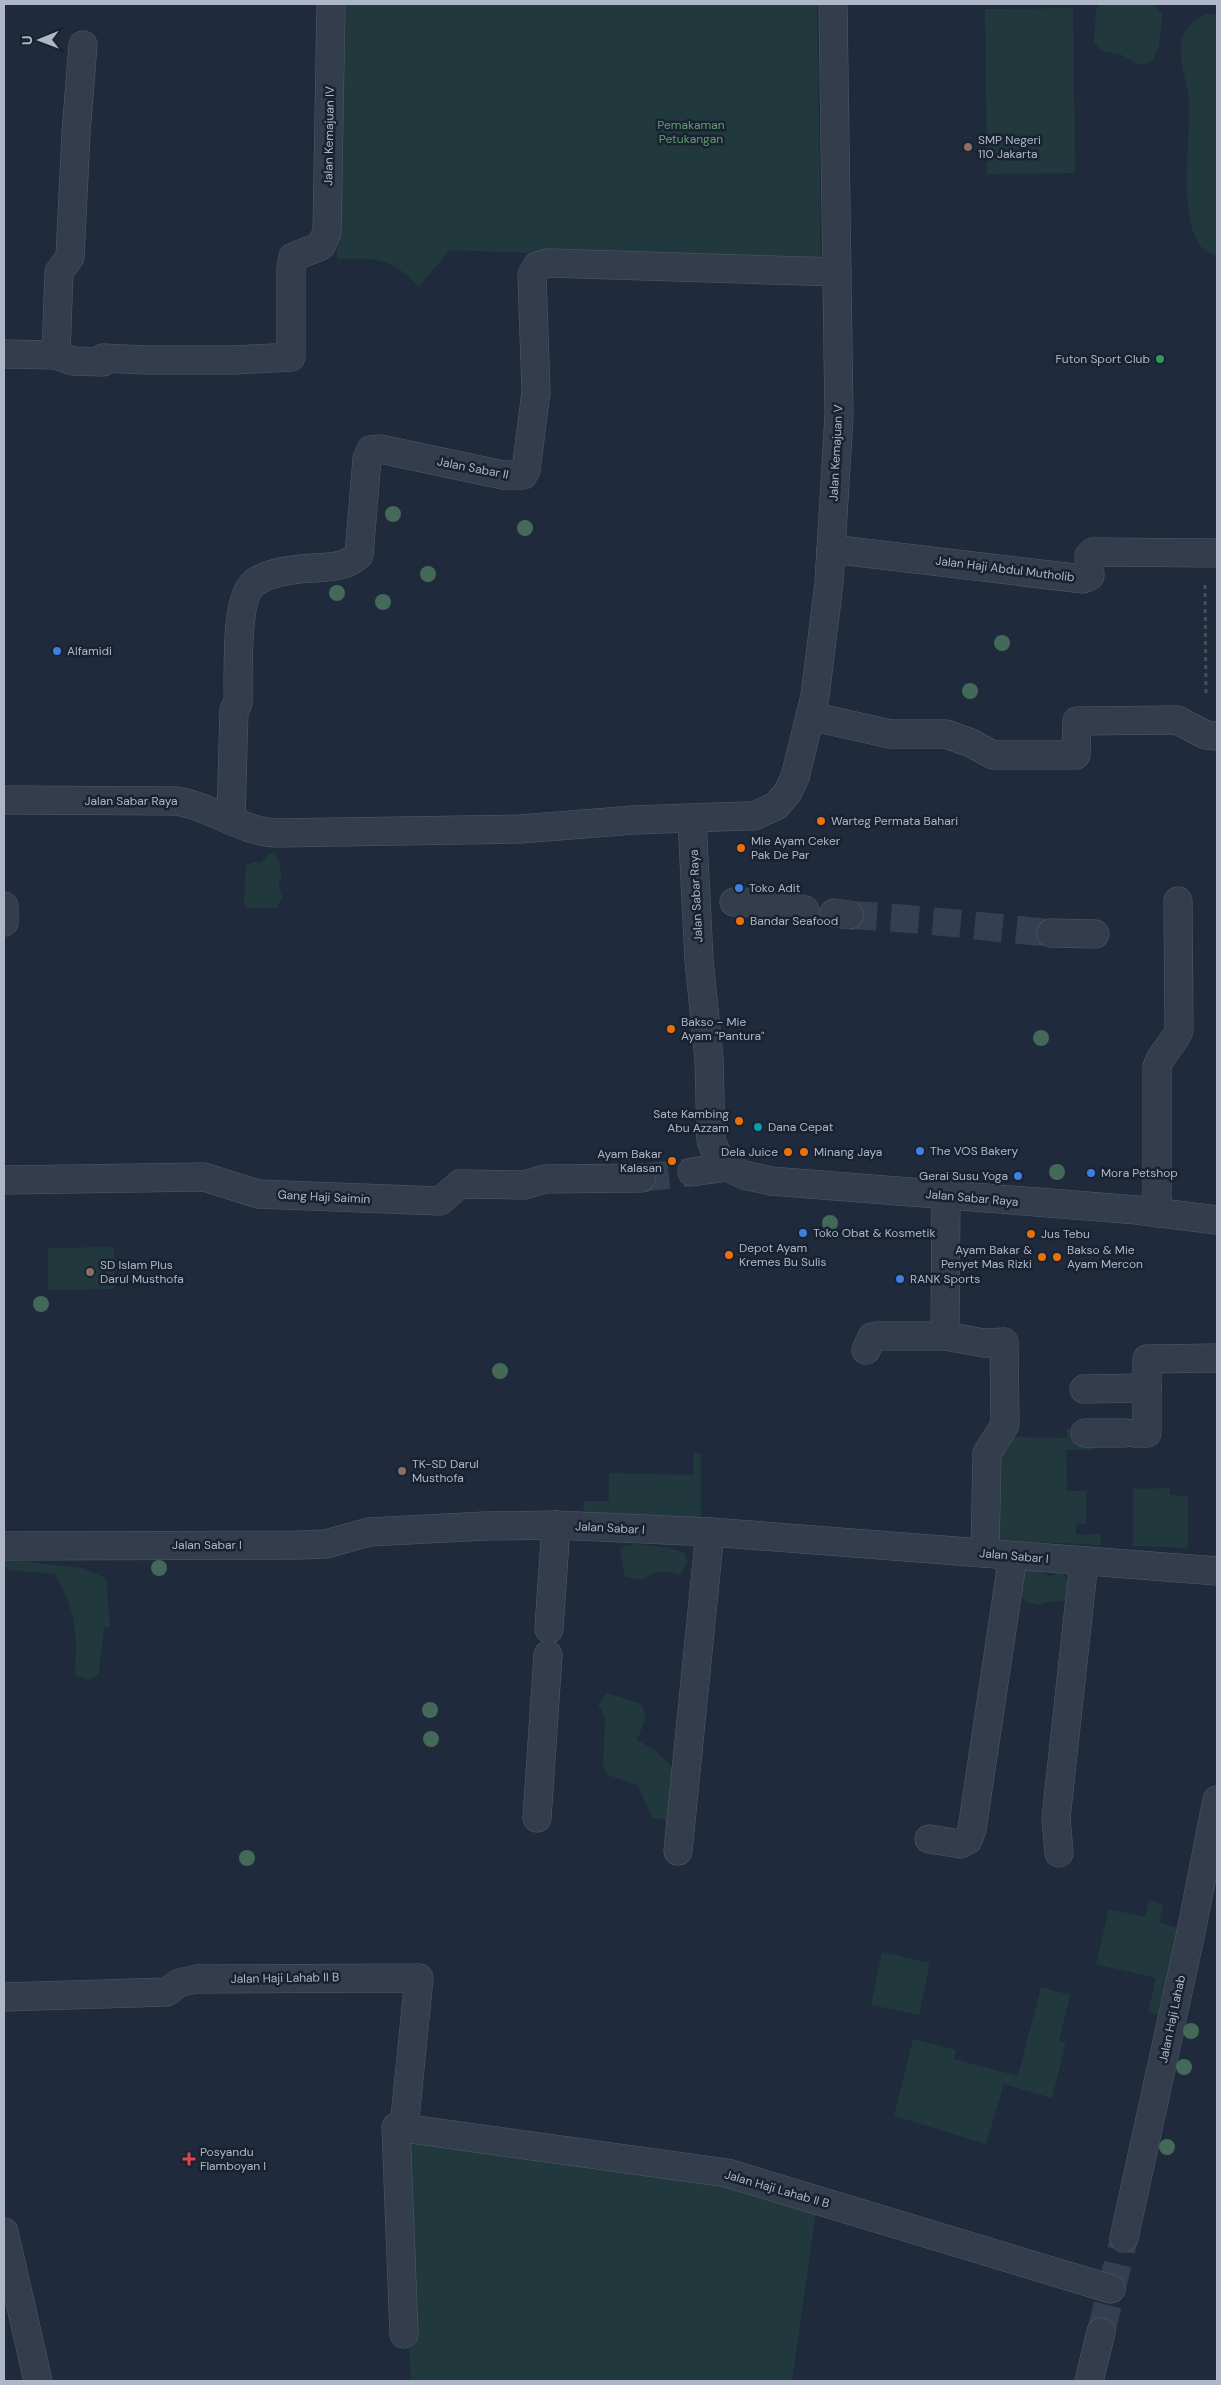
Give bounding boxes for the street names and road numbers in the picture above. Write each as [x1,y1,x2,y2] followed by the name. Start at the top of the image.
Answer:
[320,86,338,186] street label: Jalan Kemajuan IV
[825,404,847,502] street label: Jalan Kemajuan V
[436,453,510,483] street label: Jalan Sabar II
[935,553,1075,585] street label: Jalan Haji Abdul Mutholib
[84,793,178,809] street label: Jalan Sabar Raya
[686,849,706,943] street label: Jalan Sabar Raya
[925,1186,1019,1210] street label: Jalan Sabar Raya
[277,1187,371,1207] street label: Gang Haji Saimin
[575,1518,645,1538] street label: Jalan Sabar I
[172,1537,242,1553] street label: Jalan Sabar I
[979,1545,1049,1567] street label: Jalan Sabar I
[231,1969,339,1987] street label: Jalan Haji Lahab II B
[1155,1974,1189,2064] street label: Jalan Haji Lahab
[723,2166,831,2212] street label: Jalan Haji Lahab II B

